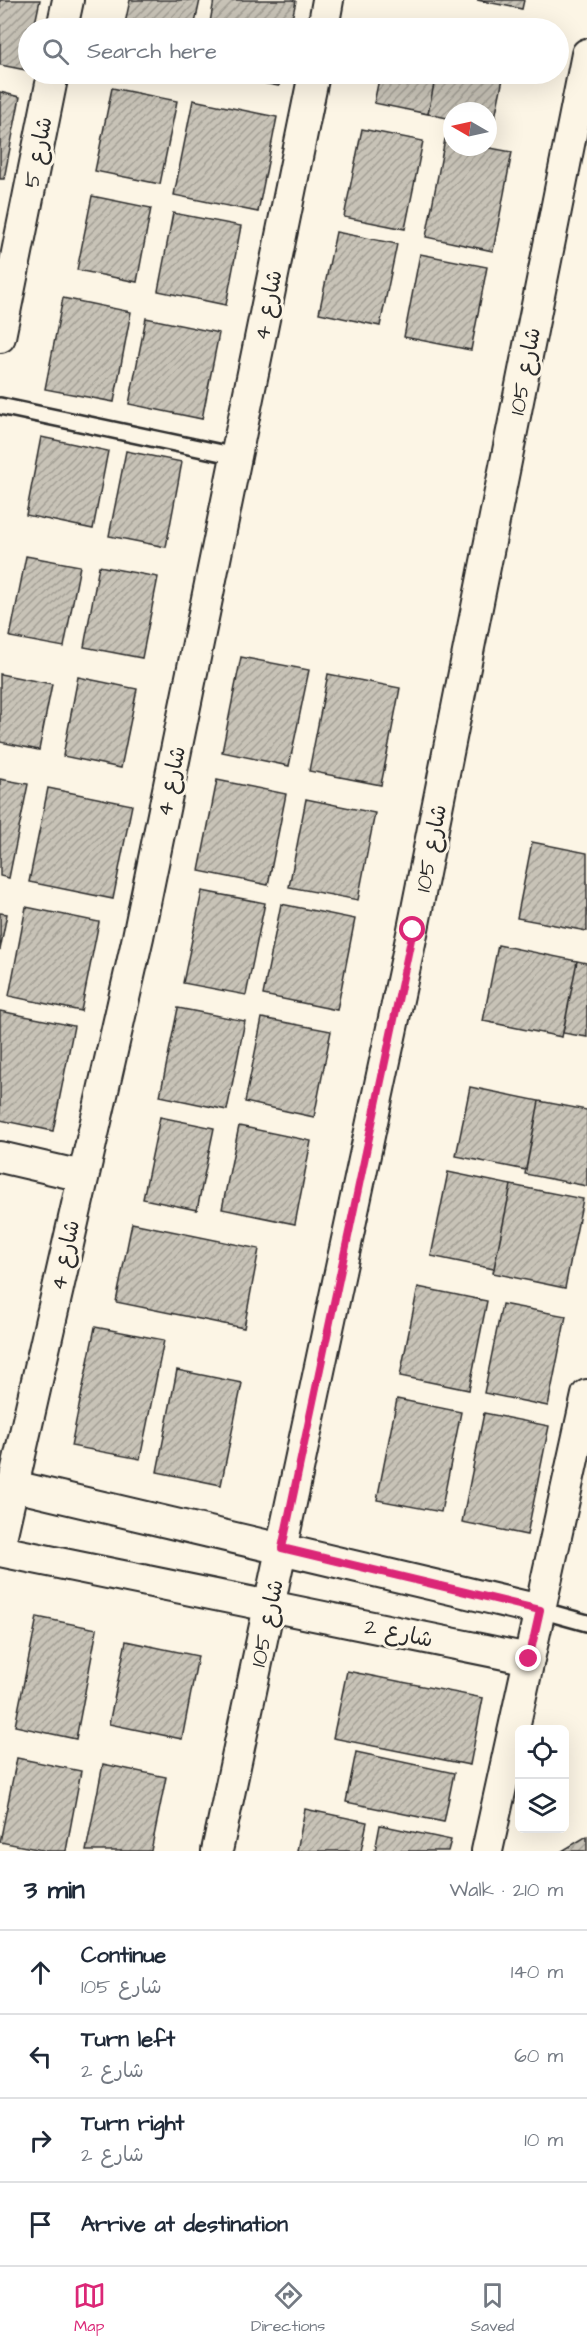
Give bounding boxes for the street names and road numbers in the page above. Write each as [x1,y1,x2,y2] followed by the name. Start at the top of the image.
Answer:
[16,114,61,191] street label: شارع 5
[246,267,291,343] street label: شارع 4
[502,325,549,418] street label: شارع 105
[149,743,194,819] street label: شارع 4
[408,802,455,895] street label: شارع 105
[43,1217,88,1293] street label: شارع 4
[243,1577,292,1670] street label: شارع 105
[362,1611,436,1656] street label: شارع 2

